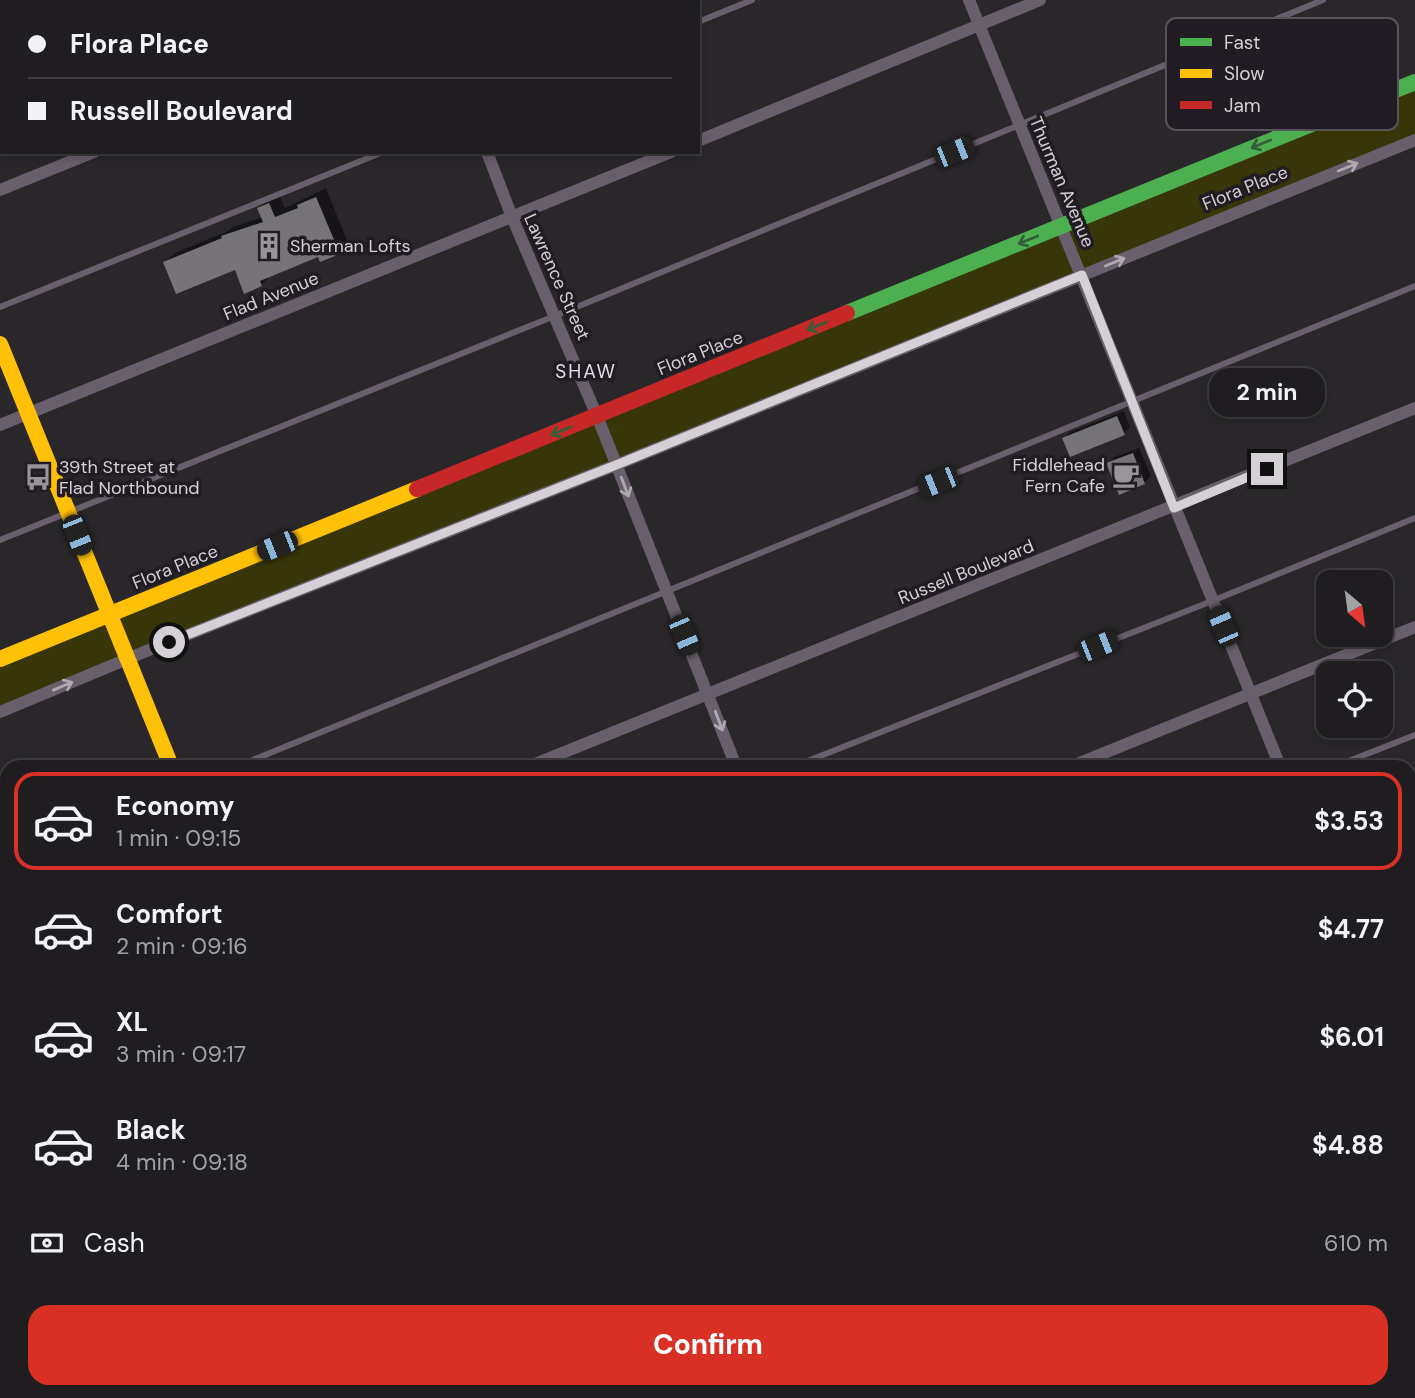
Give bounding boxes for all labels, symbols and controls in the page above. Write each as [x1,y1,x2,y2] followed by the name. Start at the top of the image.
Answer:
[1166,18,1398,130] legend
[70,27,209,61] text: Flora Place
[1224,30,1260,55] text: Fast
[1224,61,1265,86] text: Slow
[1224,93,1261,118] text: Jam
[70,94,293,128] text: Russell Boulevard
[1024,113,1100,251] street label: Thurman Avenue
[931,134,978,170] car
[1251,139,1272,152] one-way arrow
[1199,160,1291,216] street label: Flora Place
[1337,160,1359,173] one-way arrow
[518,210,596,344] street label: Lawrence Street
[254,231,284,261] building icon: Sherman Lofts
[290,234,411,258] place label: Sherman Lofts
[1017,234,1039,247] one-way arrow
[1103,254,1125,267] one-way arrow
[220,266,322,326] street label: Flad Avenue
[807,320,829,333] one-way arrow
[654,325,746,381] street label: Flora Place
[555,359,617,384] district label: SHAW
[1209,368,1325,416] callout: 2 min
[1237,377,1297,407] text: 2 min
[551,425,573,438] one-way arrow
[1013,453,1105,498] place label: Fiddlehead Fern Cafe
[1251,453,1283,485] route end
[59,455,200,500] place label: 39th Street at Flad Northbound
[1111,460,1141,490] cafe icon: Fiddlehead Fern Cafe
[23,462,53,492] bus stop icon: 39th Street at Flad Northbound
[915,464,962,500] car
[619,476,632,498] one-way arrow
[60,512,95,558] car
[254,528,301,564] car
[895,534,1037,610] street label: Russell Boulevard
[129,539,221,595] street label: Flora Place
[1316,570,1393,648] north arrow
[1316,570,1393,738] map controls
[1206,603,1241,649] car
[667,612,702,658] car
[153,626,185,658] route start
[1075,628,1122,664] car
[1316,661,1393,738] button: locate
[52,679,73,692] one-way arrow
[713,710,726,731] one-way arrow
[116,789,234,823] text: Economy
[32,790,95,853] icon: car
[1314,804,1384,838] text: $3.53
[116,823,241,853] text: 1 min · 09:15
[116,897,222,931] text: Comfort
[32,898,95,961] icon: car
[1318,912,1384,946] text: $4.77
[116,931,248,961] text: 2 min · 09:16
[116,1005,148,1039] text: XL
[32,1006,95,1069] icon: car
[1319,1020,1384,1054] text: $6.01
[116,1039,246,1069] text: 3 min · 09:17
[116,1113,186,1147] text: Black
[32,1114,95,1177] icon: car
[1312,1128,1384,1162] text: $4.88
[116,1147,248,1177] text: 4 min · 09:18
[28,1224,66,1262] icon: cash
[84,1226,145,1260] text: Cash
[1324,1228,1388,1258] text: 610 m
[28,1305,1388,1385] button: Confirm

